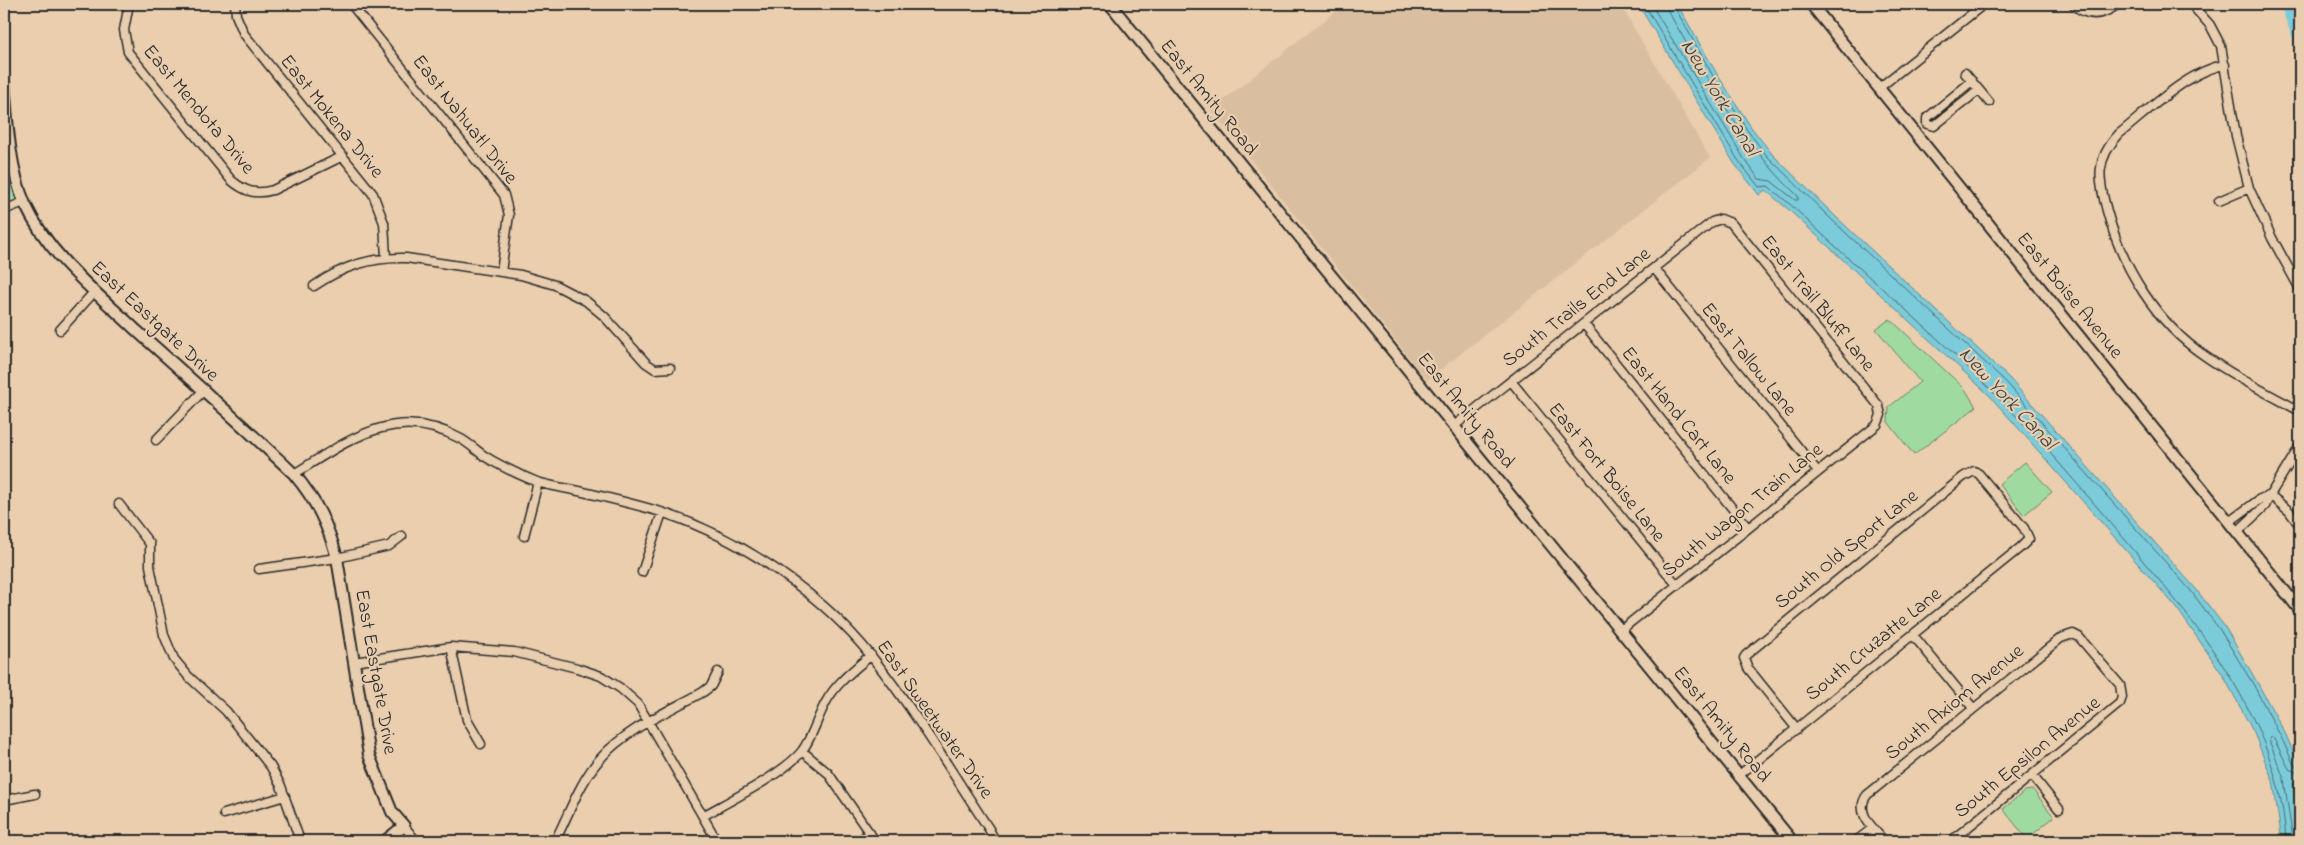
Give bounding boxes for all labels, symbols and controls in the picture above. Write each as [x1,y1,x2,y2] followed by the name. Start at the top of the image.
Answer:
[1152,33,1264,163] street label: East Amity Road
[1672,34,1767,164] water label: New York Canal
[135,39,261,181] street label: East Mendota Drive
[272,49,390,185] street label: East Mokena Drive
[404,49,524,191] street label: East Nahuatl Drive
[2009,226,2129,366] street label: East Boise Avenue
[1753,229,1881,379] street label: East Trail Bluff Lane
[1496,241,1658,375] street label: South Trails End Lane
[82,254,225,390] street label: East Eastgate Drive
[1693,297,1803,423] street label: East Tallow Lane
[1613,341,1743,491] street label: East Hand Cart Lane
[1951,341,2065,459] water label: New York Canal
[1409,346,1521,476] street label: East Amity Road
[1540,397,1672,549] street label: East Fort Boise Lane
[1656,437,1831,586] street label: South Wagon Train Lane
[1769,483,1925,617] street label: South Old Sport Lane
[1800,581,1948,709] street label: South Cruzatte Lane
[345,587,404,757] street label: East Eastgate Drive
[868,635,1000,805] street label: East Sweetwater Drive
[1879,638,2031,768] street label: South Axiom Avenue
[1665,660,1777,790] street label: East Amity Road
[1949,690,2108,826] street label: South Epsilon Avenue

